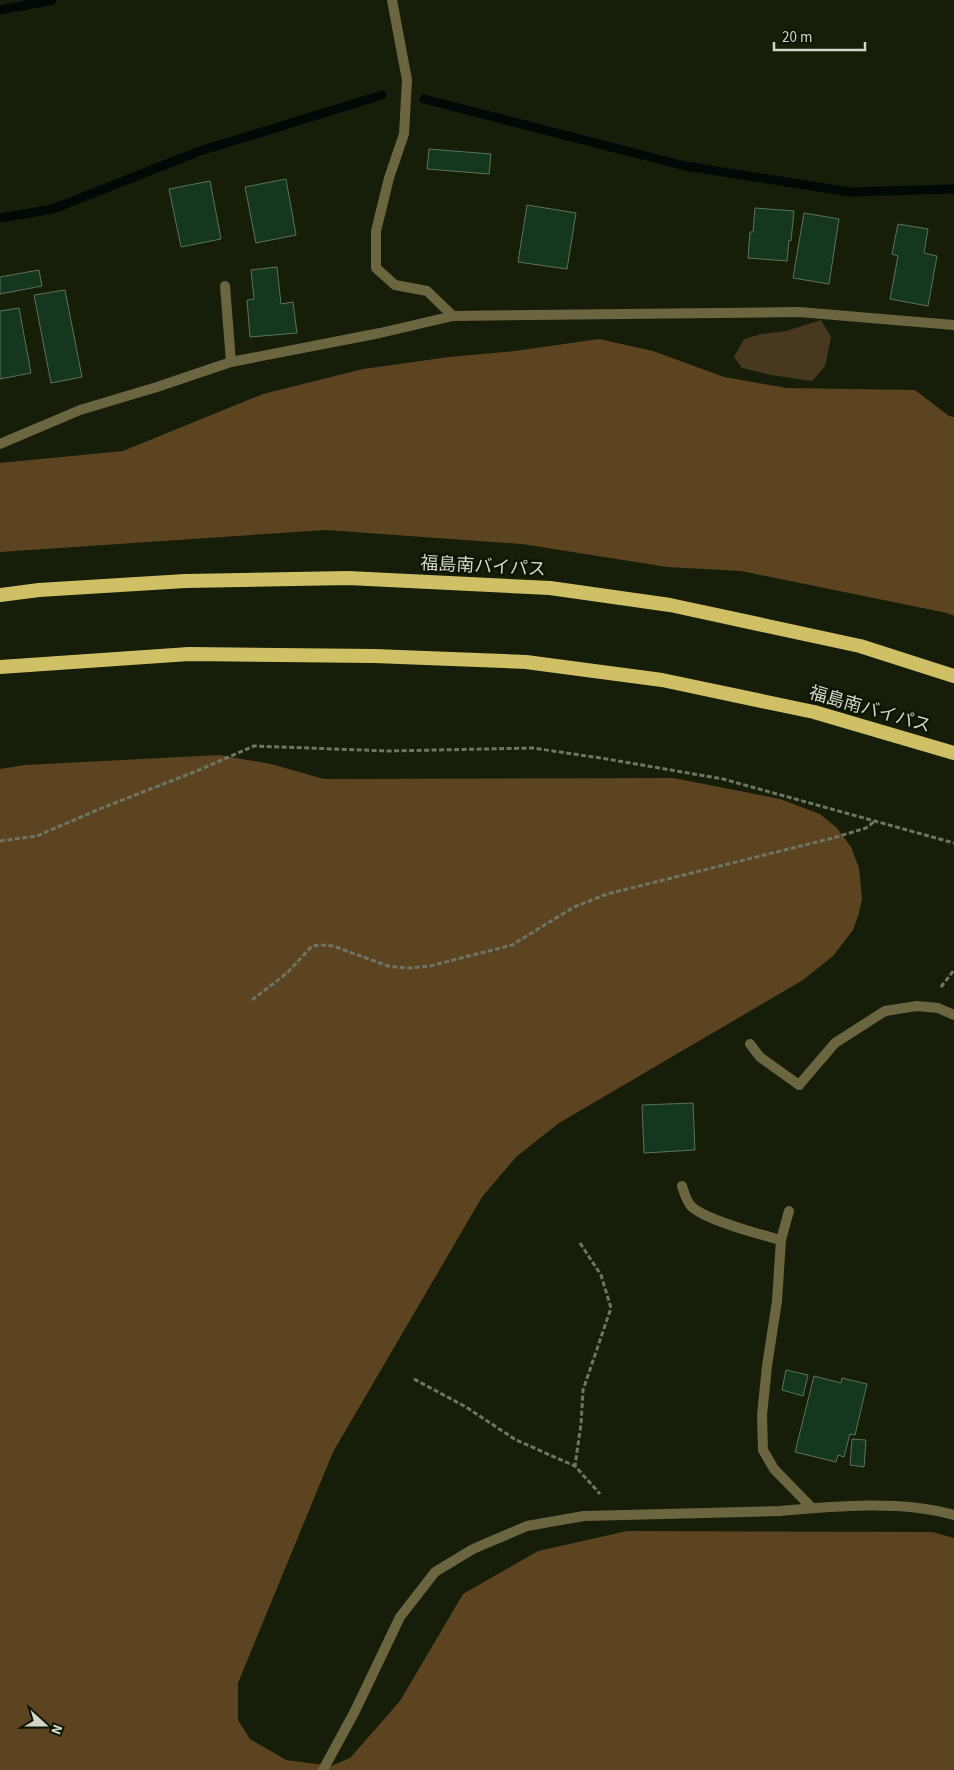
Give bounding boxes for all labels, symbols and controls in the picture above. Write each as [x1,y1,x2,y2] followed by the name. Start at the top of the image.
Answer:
[774,20,865,52] scale bar
[782,27,812,48] text: 20 m
[420,551,546,582] street label: 福島南バイパス
[806,680,934,739] street label: 福島南バイパス
[20,1700,70,1750] north arrow
[45,1721,67,1737] text: N

